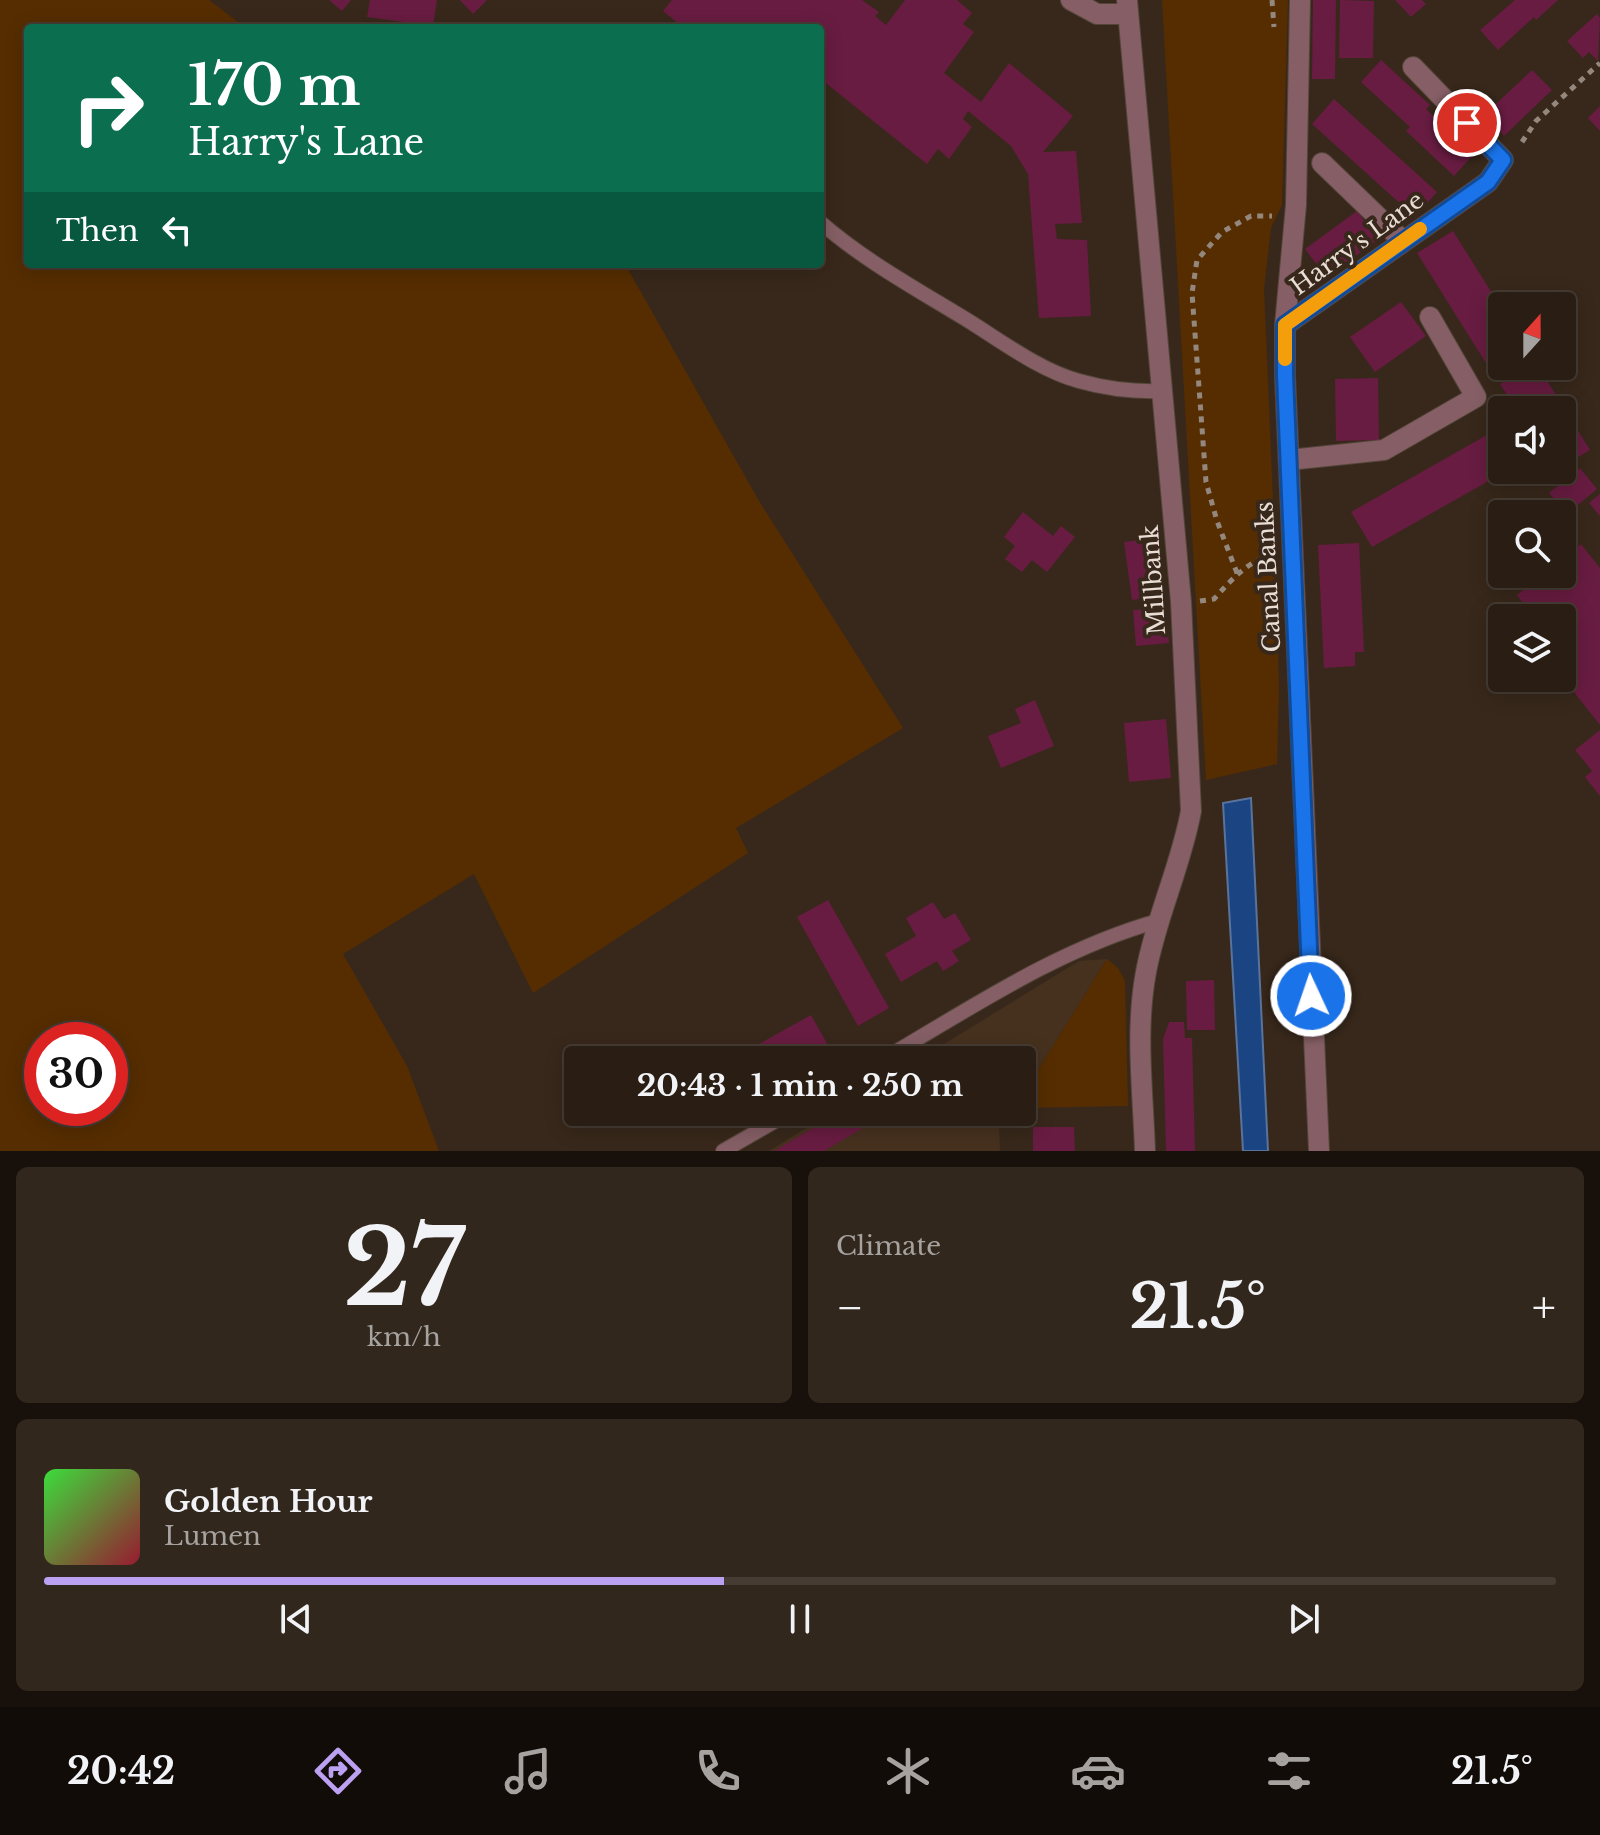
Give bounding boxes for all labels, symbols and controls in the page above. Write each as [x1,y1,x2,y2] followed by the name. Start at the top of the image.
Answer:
[188,51,360,120] text: 170 m
[56,56,160,160] icon: right
[1433,89,1501,157] pin
[1445,101,1489,145] icon: arrive
[188,120,424,165] text: Harry's Lane
[1285,185,1429,301] street label: Harry's Lane
[155,208,199,252] icon: left
[56,212,139,249] text: Then
[1488,292,1576,380] north arrow
[1488,292,1576,692] map controls
[1488,396,1576,484] button: sound
[1488,500,1576,588] button: search
[1250,501,1286,653] street label: Canal Banks
[1135,524,1171,636] street label: Millbank
[1488,604,1576,692] button: layers
[1269,954,1353,1038] position arrow
[24,1022,128,1126] speed limit sign: 30
[637,1067,963,1104] text: 20:43 · 1 min · 250 m
[343,1204,465,1333] text: 27
[836,1230,941,1262] text: Climate
[1130,1270,1266,1344] text: 21.5°
[836,1280,864,1335] text: −
[1532,1280,1556,1335] text: +
[367,1321,441,1353] text: km/h
[164,1483,373,1520] text: Golden Hour
[164,1520,261,1552] text: Lumen
[274,1597,318,1641] icon: previous
[778,1597,822,1641] icon: pause
[1282,1597,1326,1641] icon: next
[310,1743,366,1799] icon: directions
[500,1743,556,1799] icon: music
[690,1743,746,1799] icon: phone
[880,1743,936,1799] icon: climate
[1070,1743,1126,1799] icon: car
[1261,1743,1317,1799] icon: filters
[67,1749,175,1794] text: 20:42
[1451,1749,1533,1794] text: 21.5°

